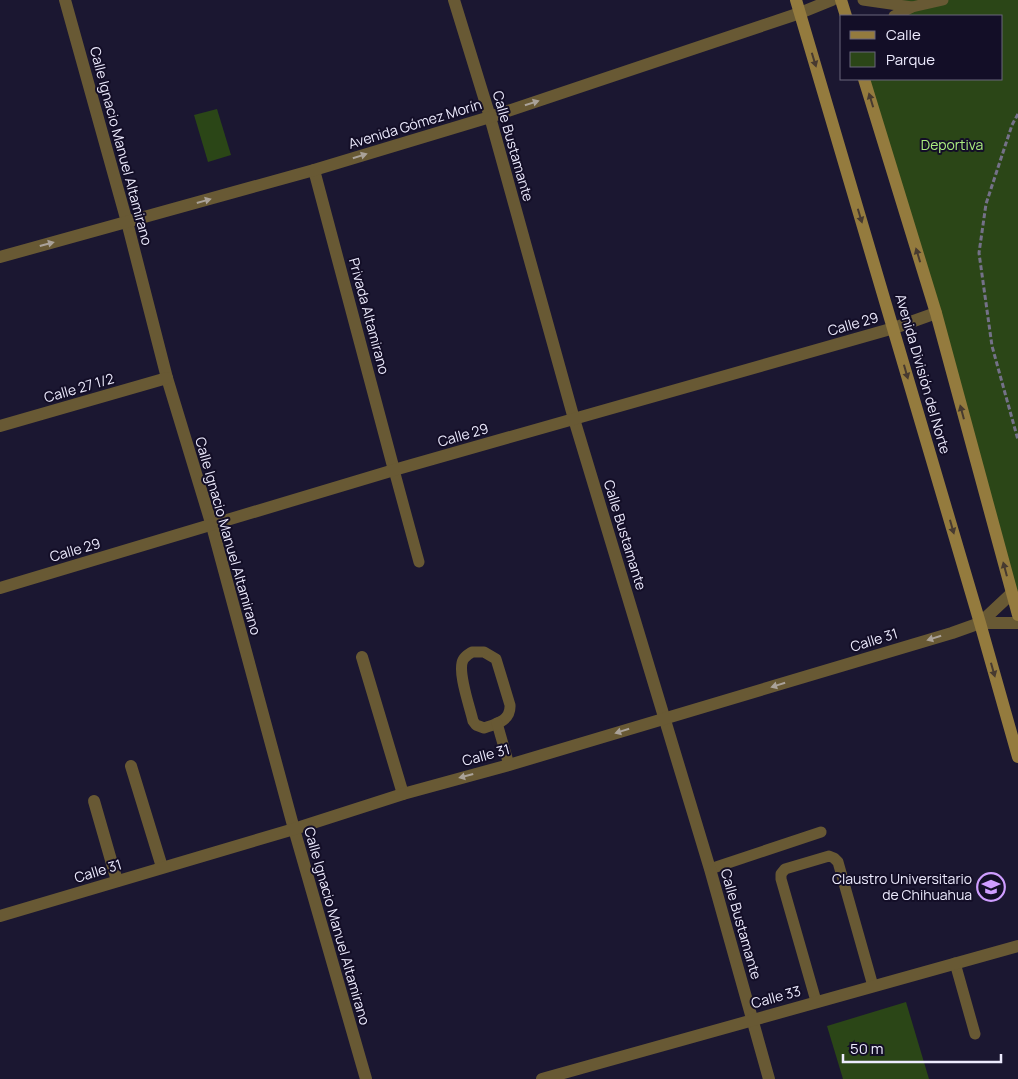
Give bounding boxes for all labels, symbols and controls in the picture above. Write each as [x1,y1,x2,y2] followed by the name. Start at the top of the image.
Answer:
[840,15,1003,80] legend
[886,24,921,45] text: Calle
[86,44,157,247] street label: Calle Ignacio Manuel Altamirano
[886,49,935,70] text: Parque
[810,53,818,68] one-way arrow
[489,88,538,203] street label: Calle Bustamante
[866,92,874,107] one-way arrow
[346,94,484,153] street label: Avenida Gómez Morín
[524,99,539,106] one-way arrow
[921,135,983,154] park label: Deportiva
[352,152,367,159] one-way arrow
[196,196,211,204] one-way arrow
[857,208,865,223] one-way arrow
[40,240,55,248] one-way arrow
[914,248,922,263] one-way arrow
[345,256,394,376] street label: Privada Altamirano
[892,292,955,456] street label: Avenida División del Norte
[825,307,880,340] street label: Calle 29
[903,364,911,379] one-way arrow
[42,368,116,407] street label: Calle 27 1/2
[958,404,966,419] one-way arrow
[435,418,490,451] street label: Calle 29
[191,435,266,637] street label: Calle Ignacio Manuel Altamirano
[600,477,651,592] street label: Calle Bustamante
[949,520,957,535] one-way arrow
[47,533,102,566] street label: Calle 29
[1000,561,1008,576] one-way arrow
[848,623,900,656] street label: Calle 31
[926,635,941,643] one-way arrow
[990,662,998,677] one-way arrow
[770,681,785,689] one-way arrow
[615,727,630,735] one-way arrow
[460,739,512,770] street label: Calle 31
[459,773,474,781] one-way arrow
[300,825,375,1027] street label: Calle Ignacio Manuel Altamirano
[72,854,124,887] street label: Calle 31
[717,866,766,981] street label: Calle Bustamante
[832,869,972,904] place label: Claustro Universitario de Chihuahua
[976,872,1006,902] school or university icon: Claustro Universitario de Chihuahua
[749,981,803,1012] street label: Calle 33
[843,1032,1000,1064] scale bar
[850,1038,884,1059] text: 50 m

